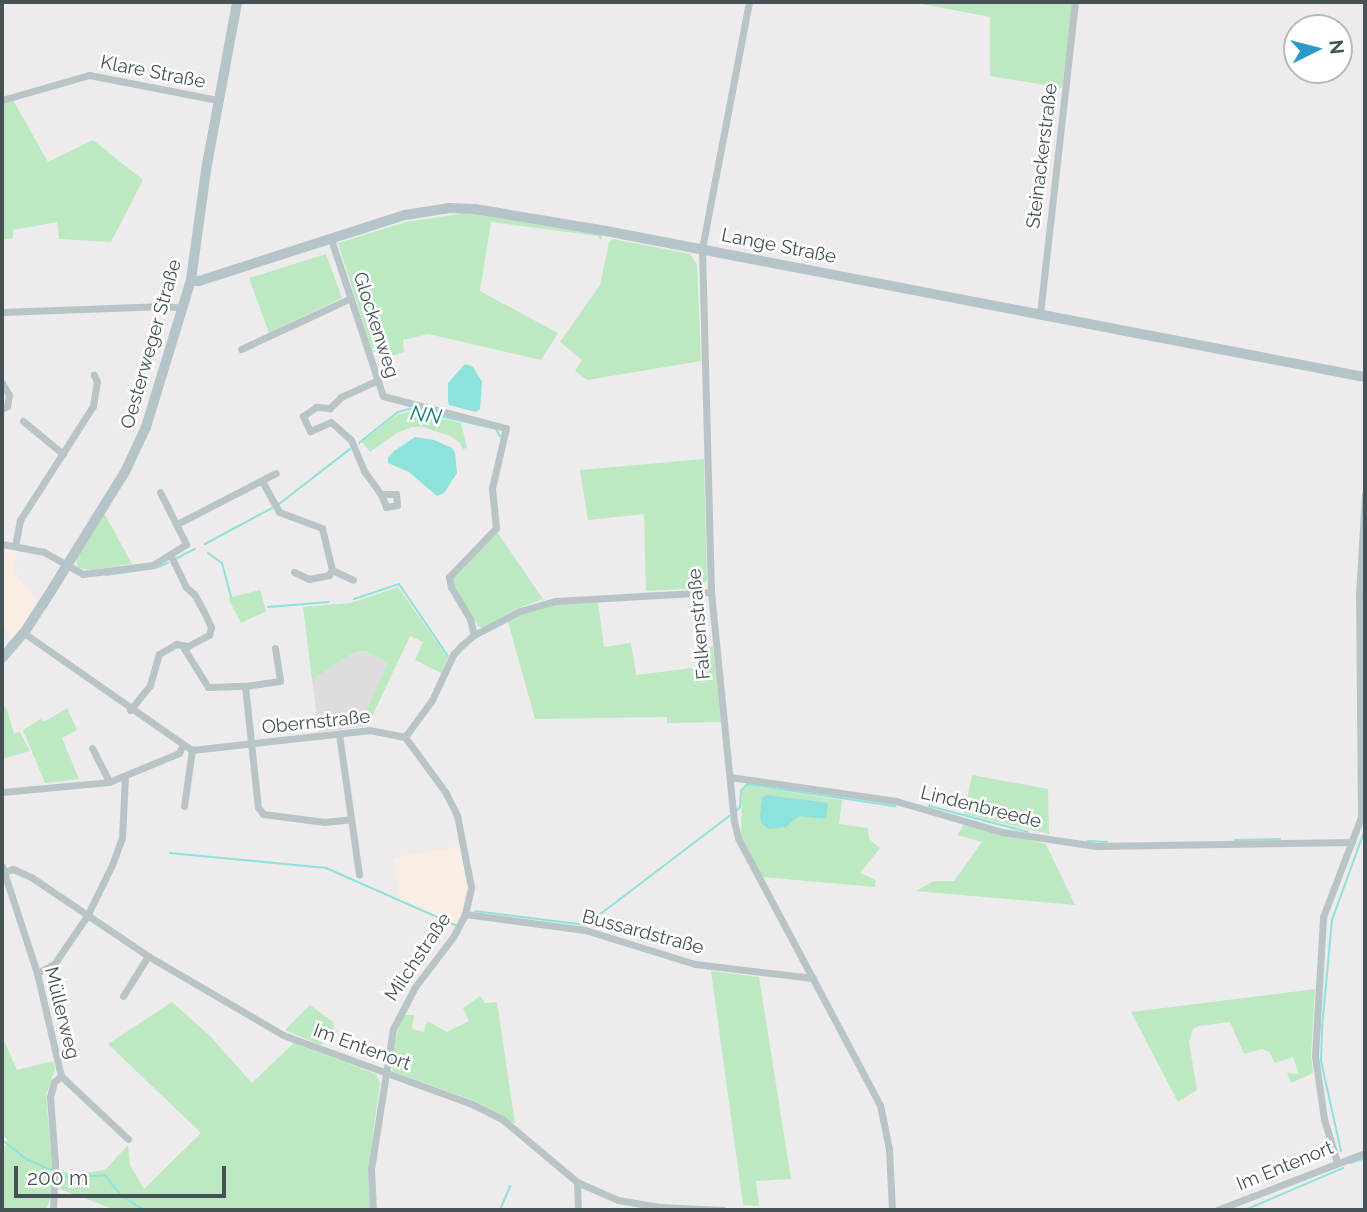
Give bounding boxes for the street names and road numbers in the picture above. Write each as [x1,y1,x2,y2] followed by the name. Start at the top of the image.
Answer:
[99,51,207,93] street label: Klare Straße
[1022,82,1062,230] street label: Steinackerstraße
[720,224,838,268] street label: Lange Straße
[116,256,186,432] street label: Oesterweger Straße
[348,269,404,381] street label: Glockenweg
[683,568,715,680] street label: Falkenstraße
[261,705,371,739] street label: Obernstraße
[918,781,1044,833] street label: Lindenbreede
[580,905,706,959] street label: Bussardstraße
[380,908,456,1006] street label: Milchstraße
[40,965,84,1061] street label: Müllerweg
[310,1019,414,1075] street label: Im Entenort
[1233,1136,1337,1196] street label: Im Entenort

